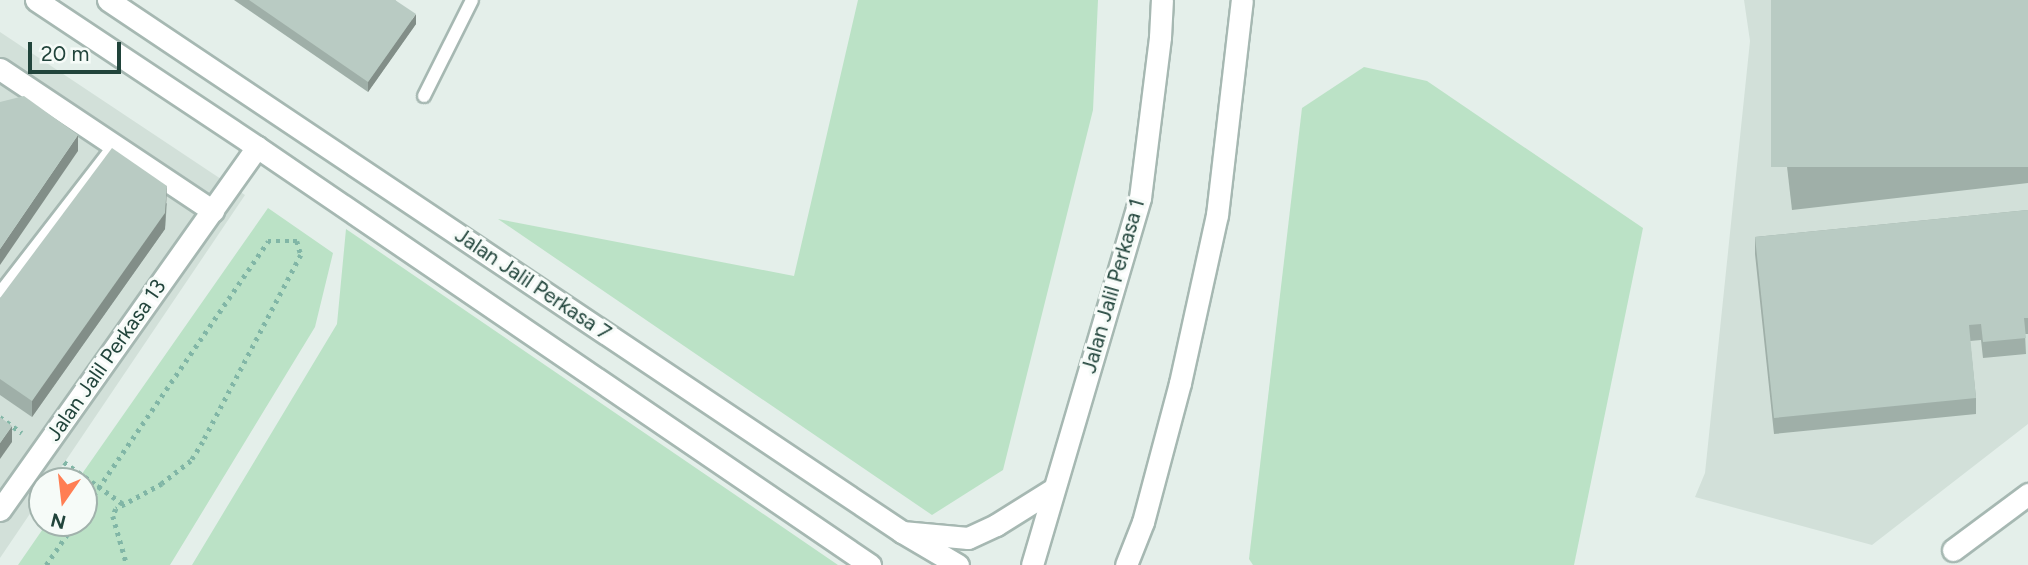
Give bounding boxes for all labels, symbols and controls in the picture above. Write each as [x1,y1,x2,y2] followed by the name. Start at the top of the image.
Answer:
[32,28,124,72] scale bar
[41,41,89,66] text: 20 m
[1076,196,1150,376] street label: Jalan Jalil Perkasa 1
[450,222,616,346] street label: Jalan Jalil Perkasa 7
[41,274,171,446] street label: Jalan Jalil Perkasa 13
[28,467,98,537] north arrow
[48,508,68,534] text: N

